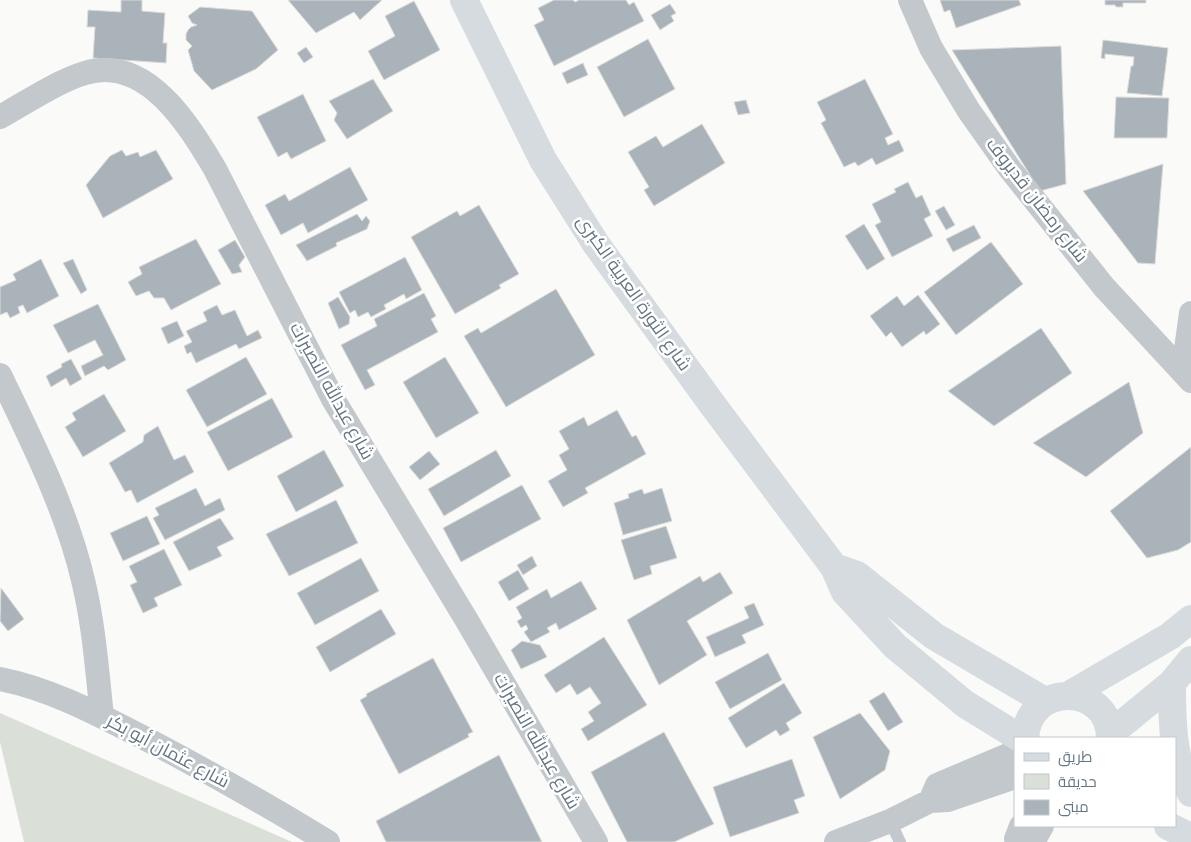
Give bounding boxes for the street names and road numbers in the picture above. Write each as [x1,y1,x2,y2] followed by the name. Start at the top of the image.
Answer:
[981,133,1093,267] street label: شارع رمضان قديروف
[571,210,697,376] street label: شارع الثورة العربية الكبرى
[284,318,380,464] street label: شارع عبدالله النصيرات
[488,669,586,813] street label: شارع عبدالله النصيرات
[101,708,234,793] street label: شارع عثمان أبو بكر

